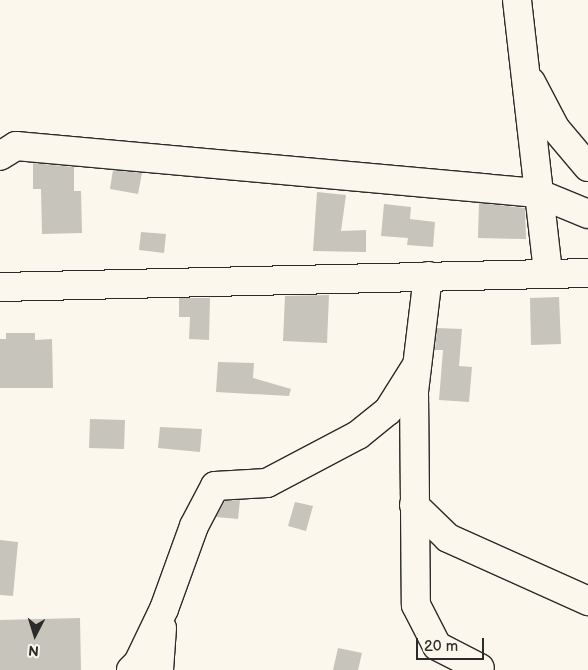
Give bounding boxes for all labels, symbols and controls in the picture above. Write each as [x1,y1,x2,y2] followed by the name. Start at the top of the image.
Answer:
[10,610,60,660] north arrow
[418,628,486,660] scale bar
[424,637,458,656] text: 20 m
[28,642,40,659] text: N

